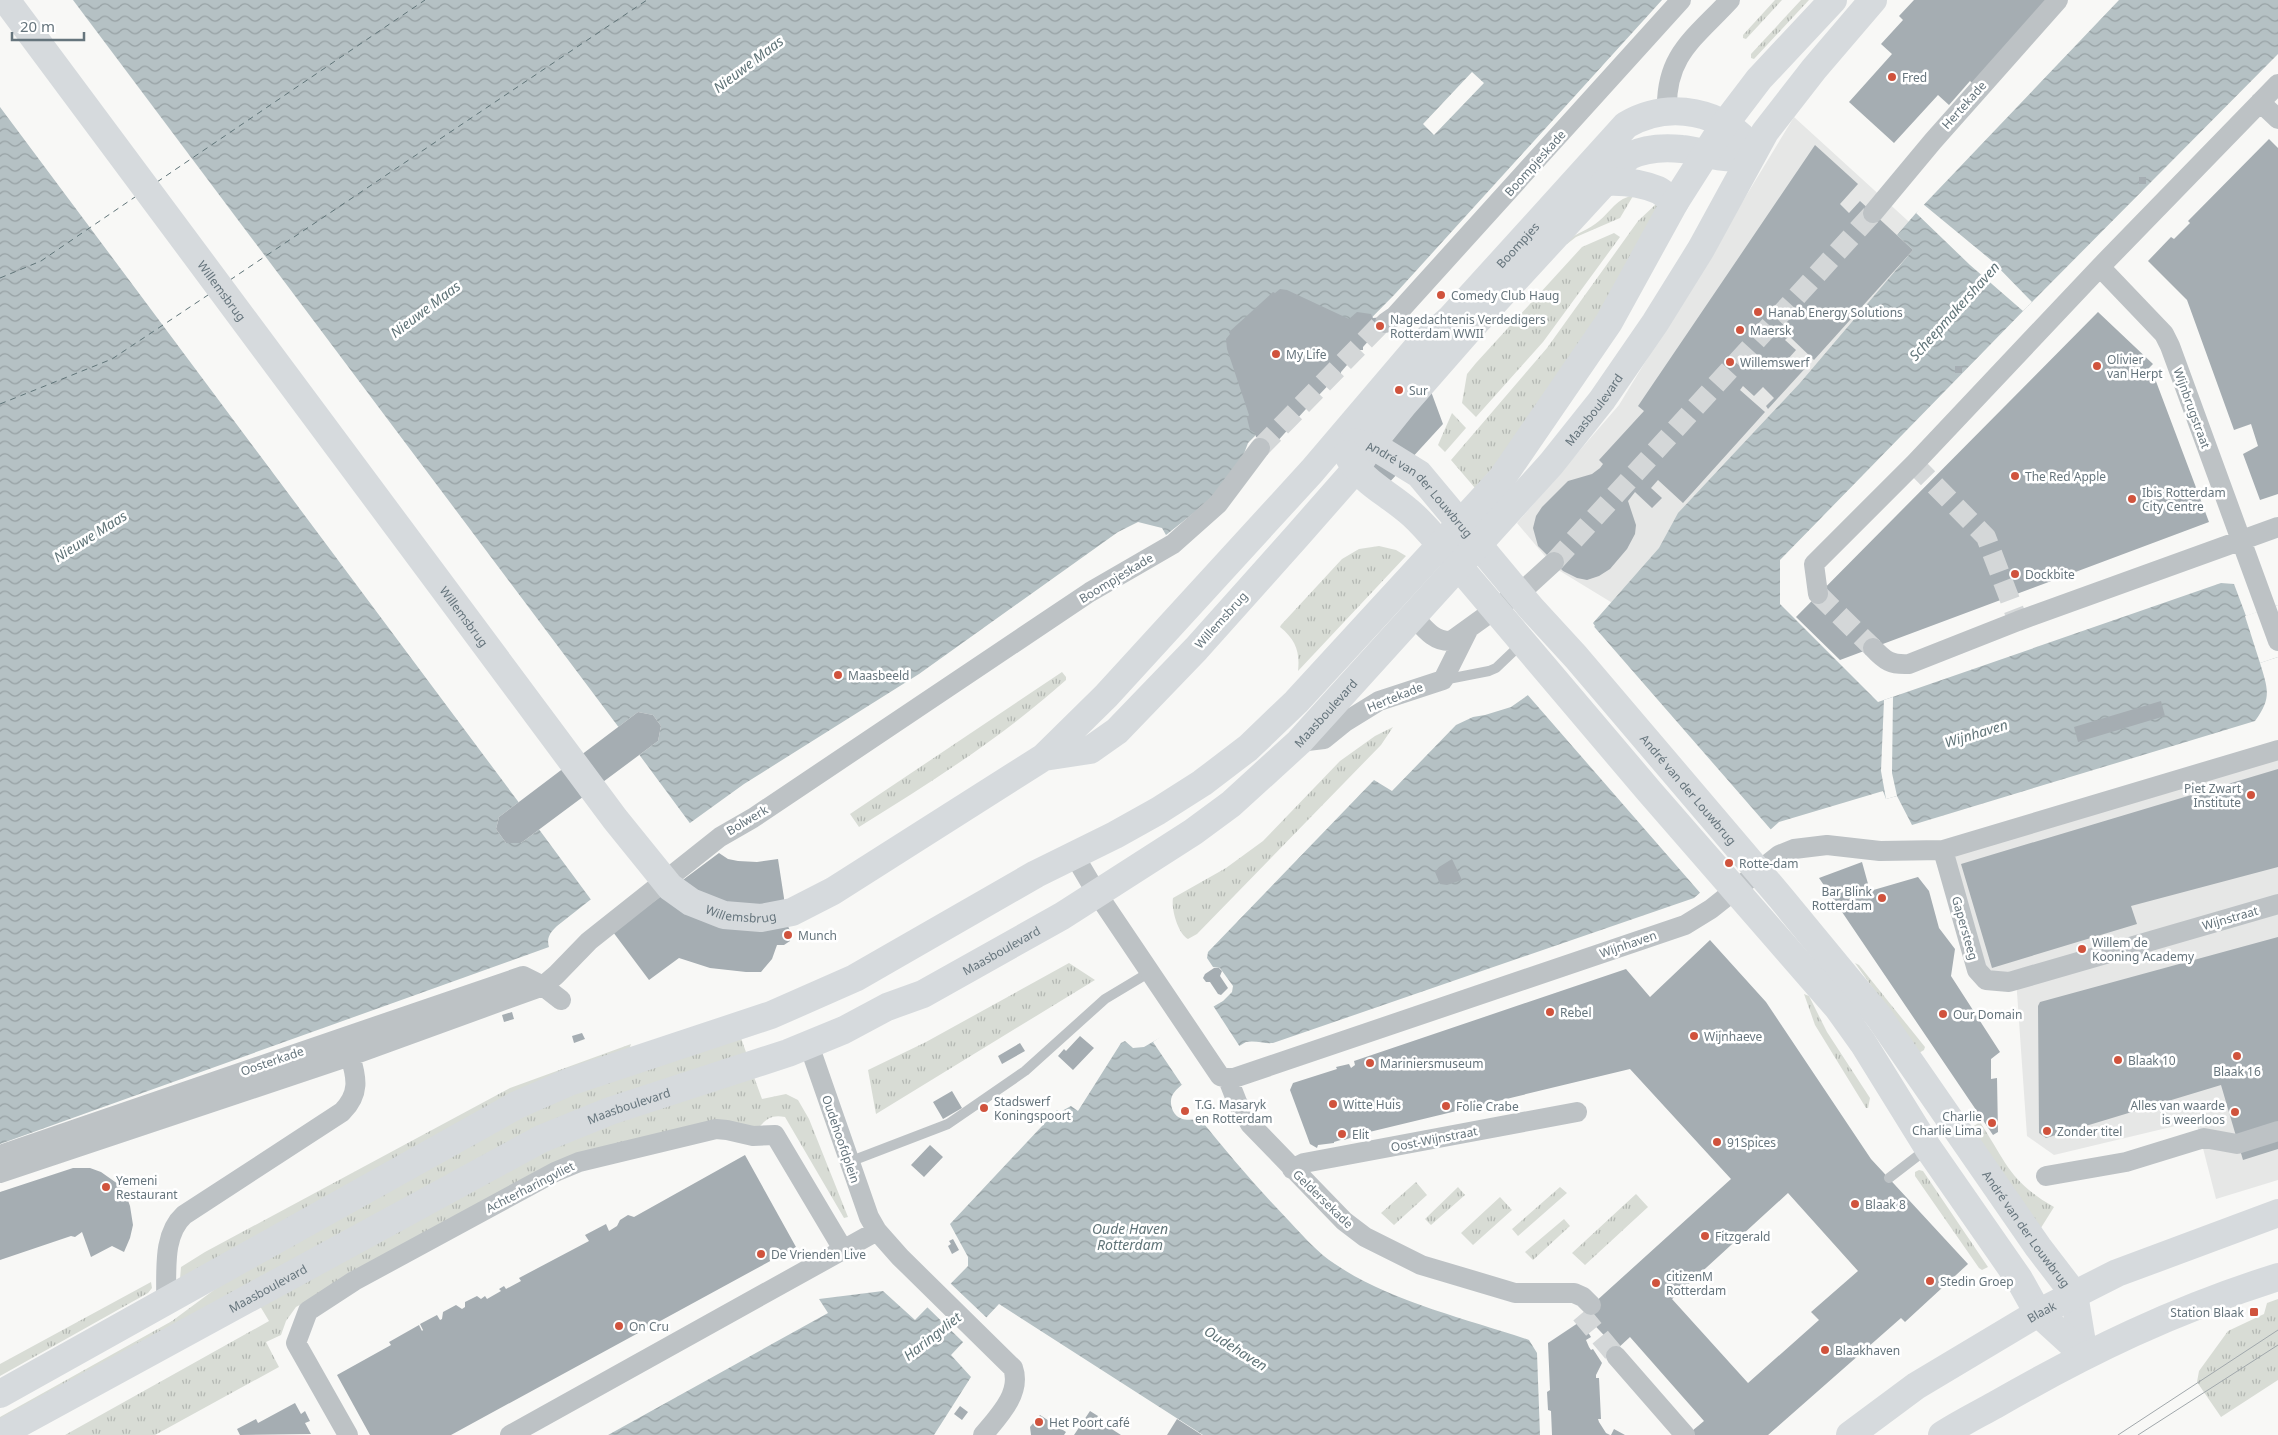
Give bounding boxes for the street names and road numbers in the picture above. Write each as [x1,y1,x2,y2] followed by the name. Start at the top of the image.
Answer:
[1938,77,1990,133] street label: Hertekade
[1501,126,1570,200] street label: Boompjeskade
[1492,218,1543,271] street label: Boompjes
[194,257,250,324] street label: Willemsbrug
[2170,365,2215,451] street label: Wijnbrugstraat
[1560,370,1626,449] street label: Maasboulevard
[1364,437,1477,541] street label: André van der Louwbrug
[1076,549,1156,607] street label: Boompjeskade
[436,583,492,650] street label: Willemsbrug
[1191,588,1251,652] street label: Willemsbrug
[1290,675,1361,751] street label: Maasboulevard
[1364,678,1426,716] street label: Hertekade
[1637,730,1740,848] street label: André van der Louwbrug
[723,801,771,839] street label: Bolwerk
[1948,894,1982,962] street label: Gapersteeg
[703,900,778,927] street label: Willemsbrug
[2200,902,2261,934] street label: Wijnstraat
[959,922,1043,979] street label: Maasboulevard
[1597,926,1659,962] street label: Wijnhaven
[238,1042,306,1080] street label: Oosterkade
[585,1083,672,1128] street label: Maasboulevard
[818,1093,864,1185] street label: Oudehoofdplein
[1389,1122,1479,1156] street label: Oost-Wijnstraat
[483,1157,578,1217] street label: Achterharingvliet
[1289,1166,1357,1232] street label: Geldersekade
[1979,1167,2074,1291] street label: André van der Louwbrug
[226,1260,310,1316] street label: Maasboulevard
[2024,1297,2059,1326] street label: Blaak

